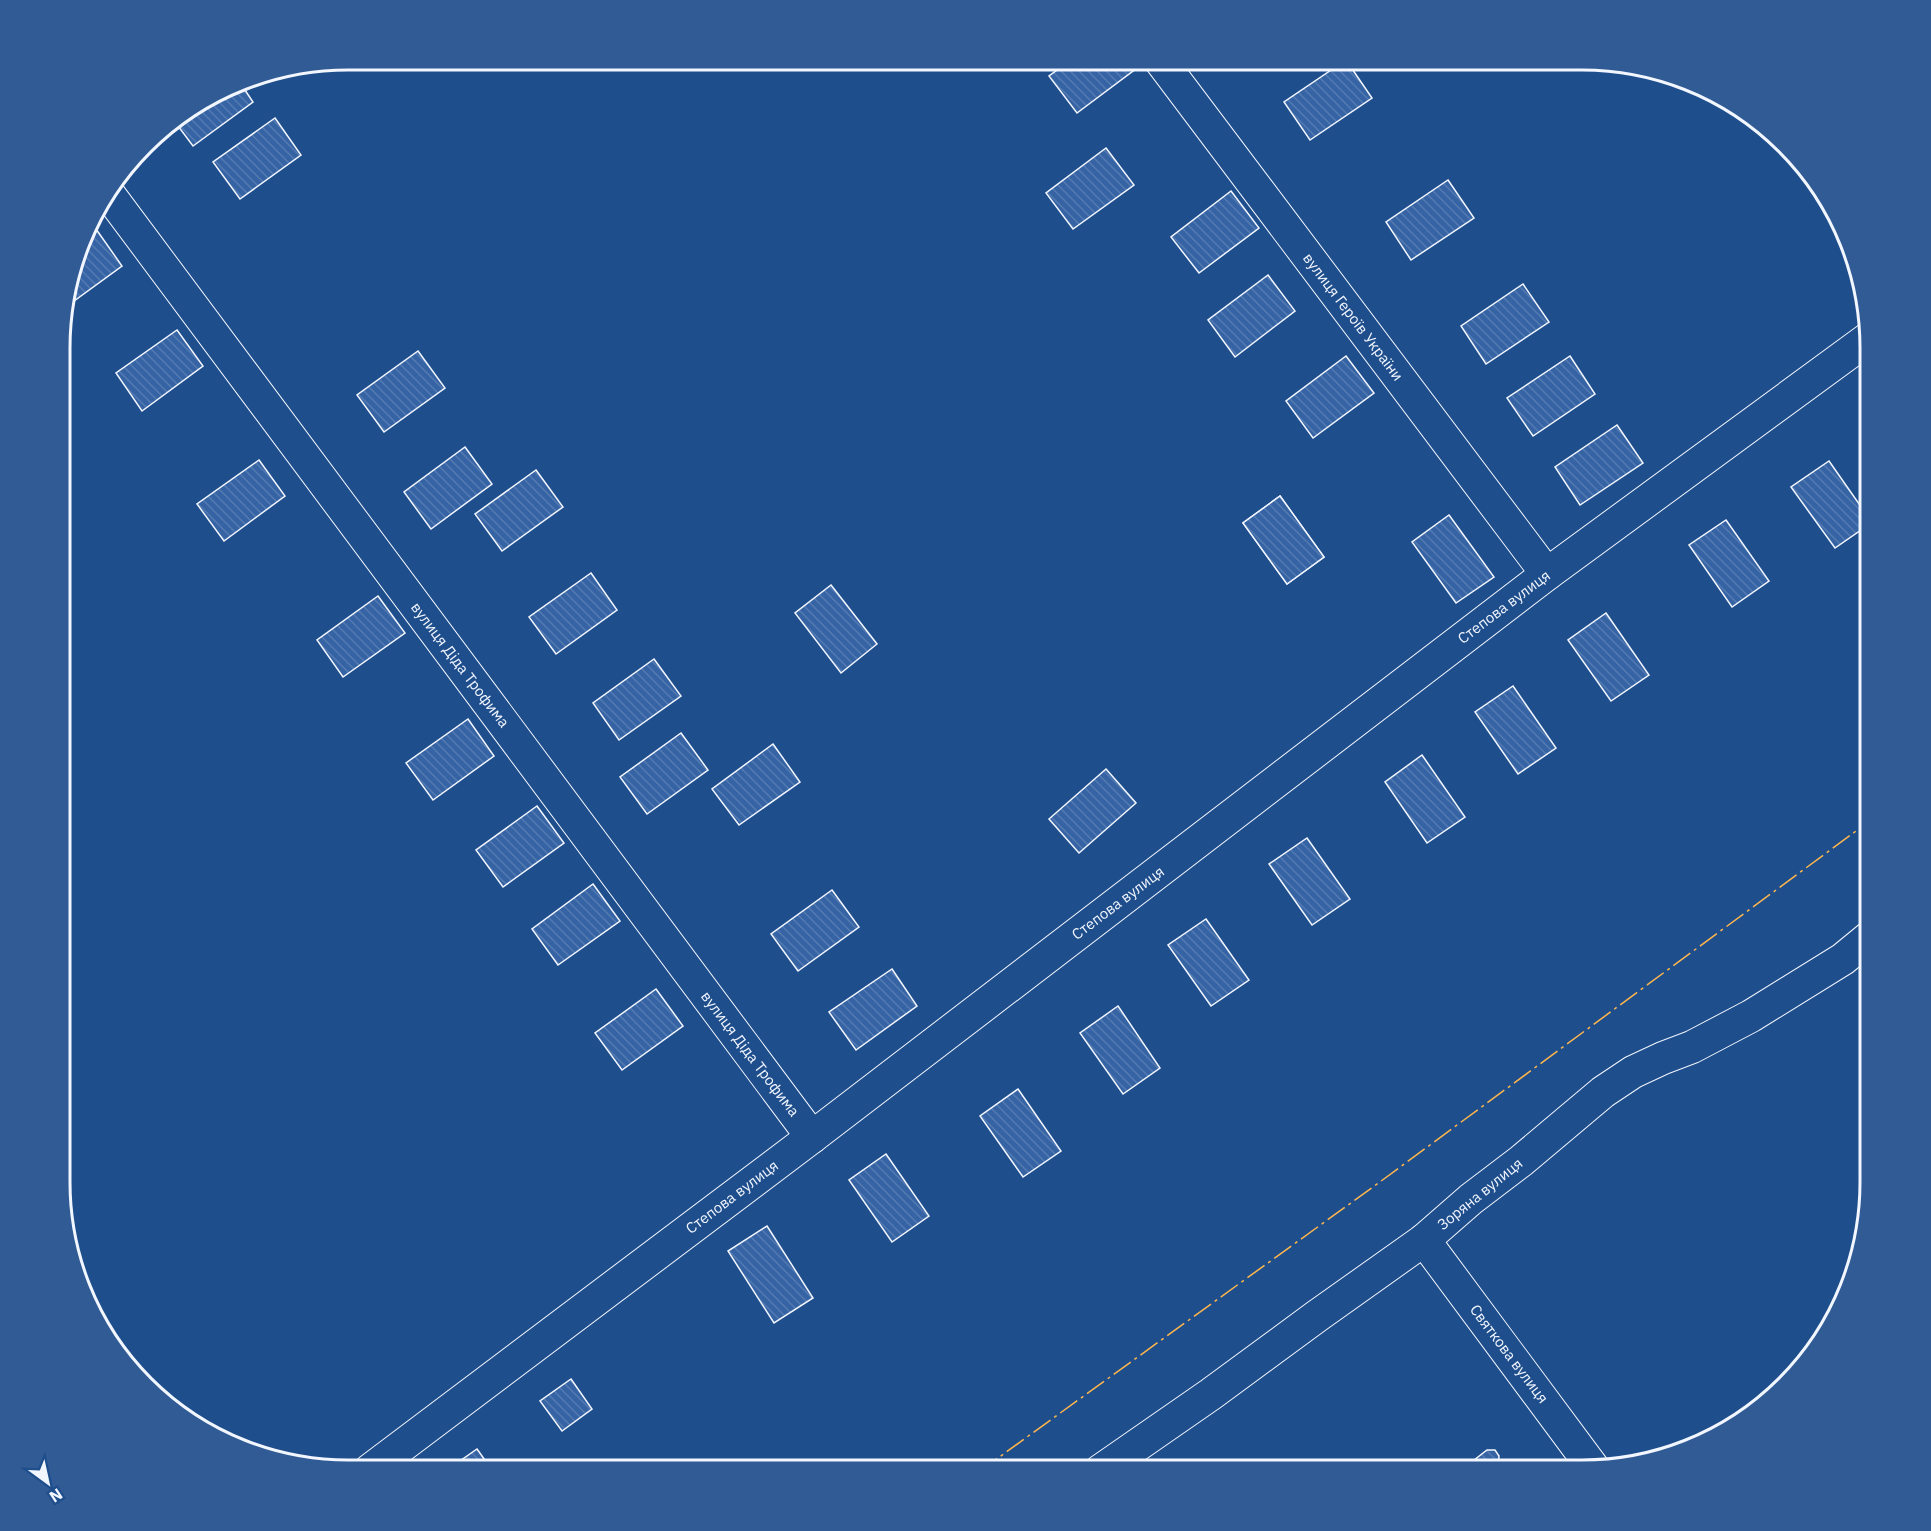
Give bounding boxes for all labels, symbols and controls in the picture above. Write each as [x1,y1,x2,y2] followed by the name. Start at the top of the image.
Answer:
[1299,249,1408,384] street label: вулиця Героїв України
[1454,566,1554,648] street label: Степова вулиця
[407,598,514,731] street label: вулиця Діда Трофима
[1068,862,1168,944] street label: Степова вулиця
[697,987,804,1120] street label: вулиця Діда Трофима
[1433,1153,1526,1234] street label: Зоряна вулиця
[682,1156,782,1238] street label: Степова вулиця
[1466,1301,1553,1407] street label: Святкова вулиця
[18,1453,78,1513] north arrow
[46,1484,66,1507] text: N

